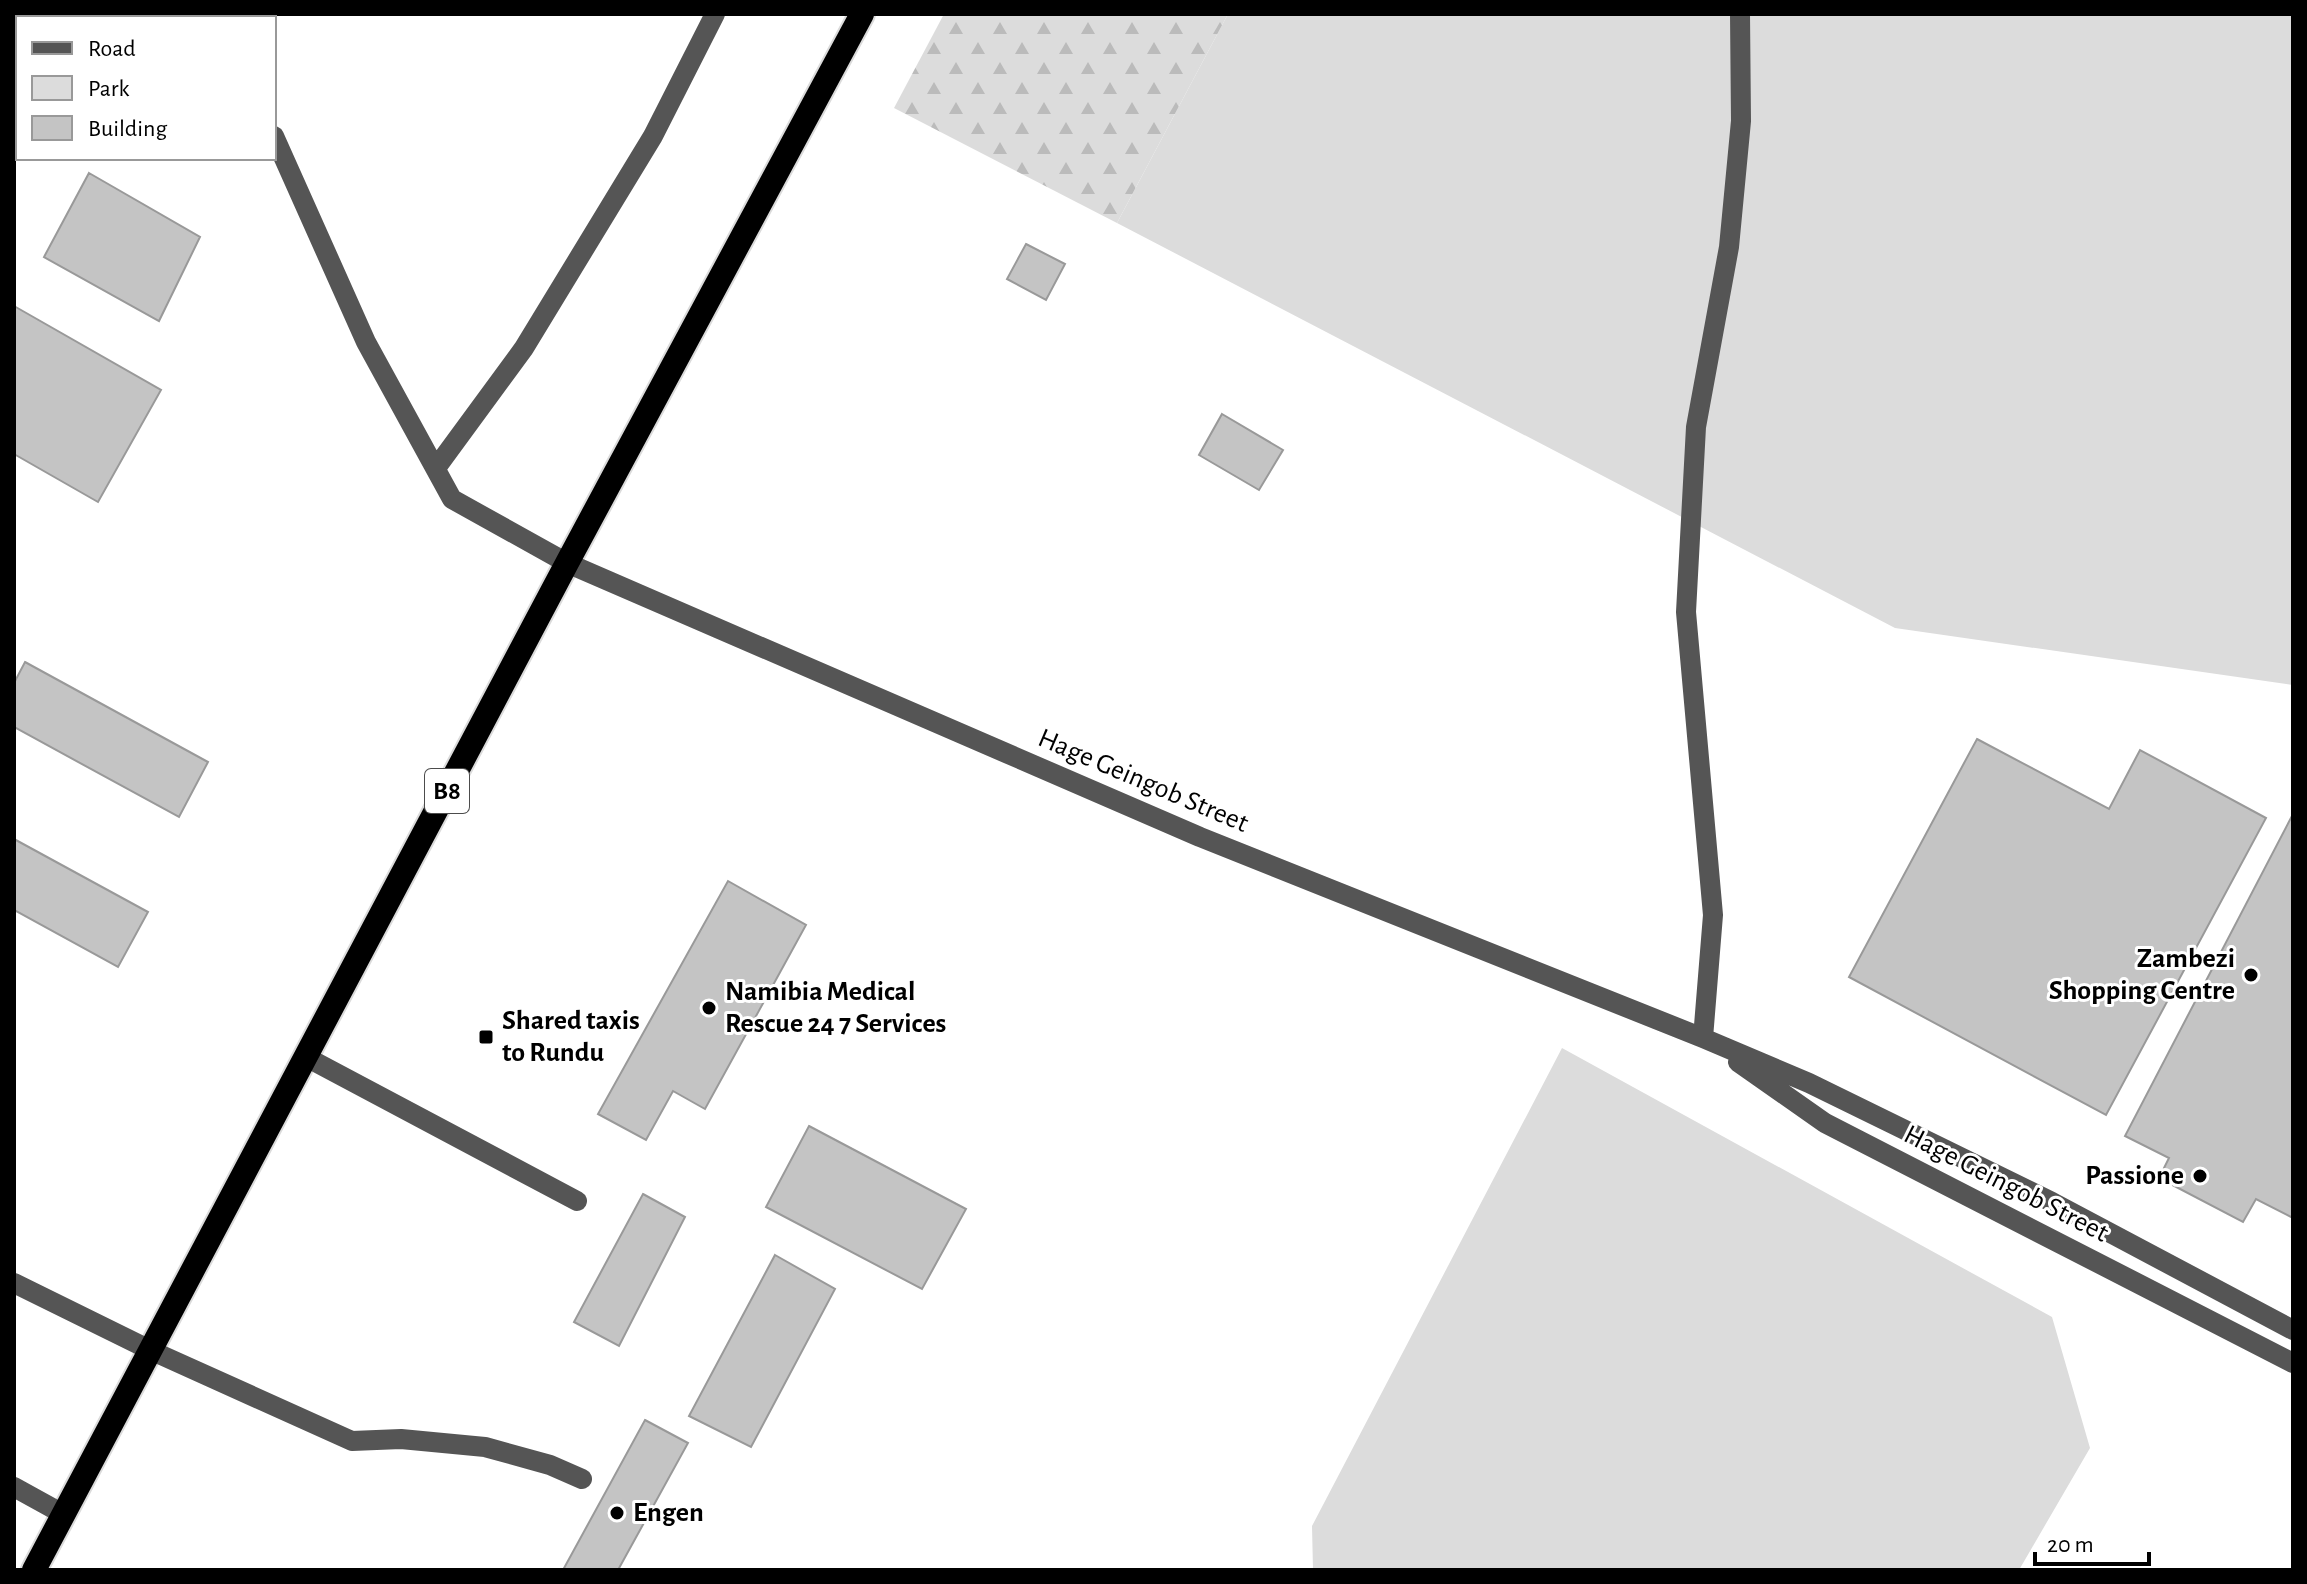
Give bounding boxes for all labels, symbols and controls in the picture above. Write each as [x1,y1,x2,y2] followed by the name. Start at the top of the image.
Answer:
[16,16,276,160] legend
[88,37,136,61] text: Road
[88,77,129,101] text: Park
[88,117,167,141] text: Building
[1034,724,1252,838] street label: Hage Geingob Street
[425,769,469,813] road number: B8
[2049,945,2235,1005] place label: Zambezi Shopping Centre
[2242,966,2260,984] marker: Zambezi Shopping Centre
[725,978,946,1038] place label: Namibia Medical Rescue 24 7 Services
[700,999,718,1017] marker: Namibia Medical Rescue 24 7 Services
[502,1007,640,1067] place label: Shared taxis to Rundu
[477,1028,495,1046] marker: Shared taxis to Rundu
[1899,1120,2113,1248] street label: Hage Geingob Street
[2085,1162,2184,1190] place label: Passione
[2191,1167,2209,1185] marker: Passione
[633,1499,704,1527] place label: Engen
[608,1504,626,1522] marker: Engen
[2035,1516,2149,1566] scale bar
[2047,1533,2094,1557] text: 20 m

